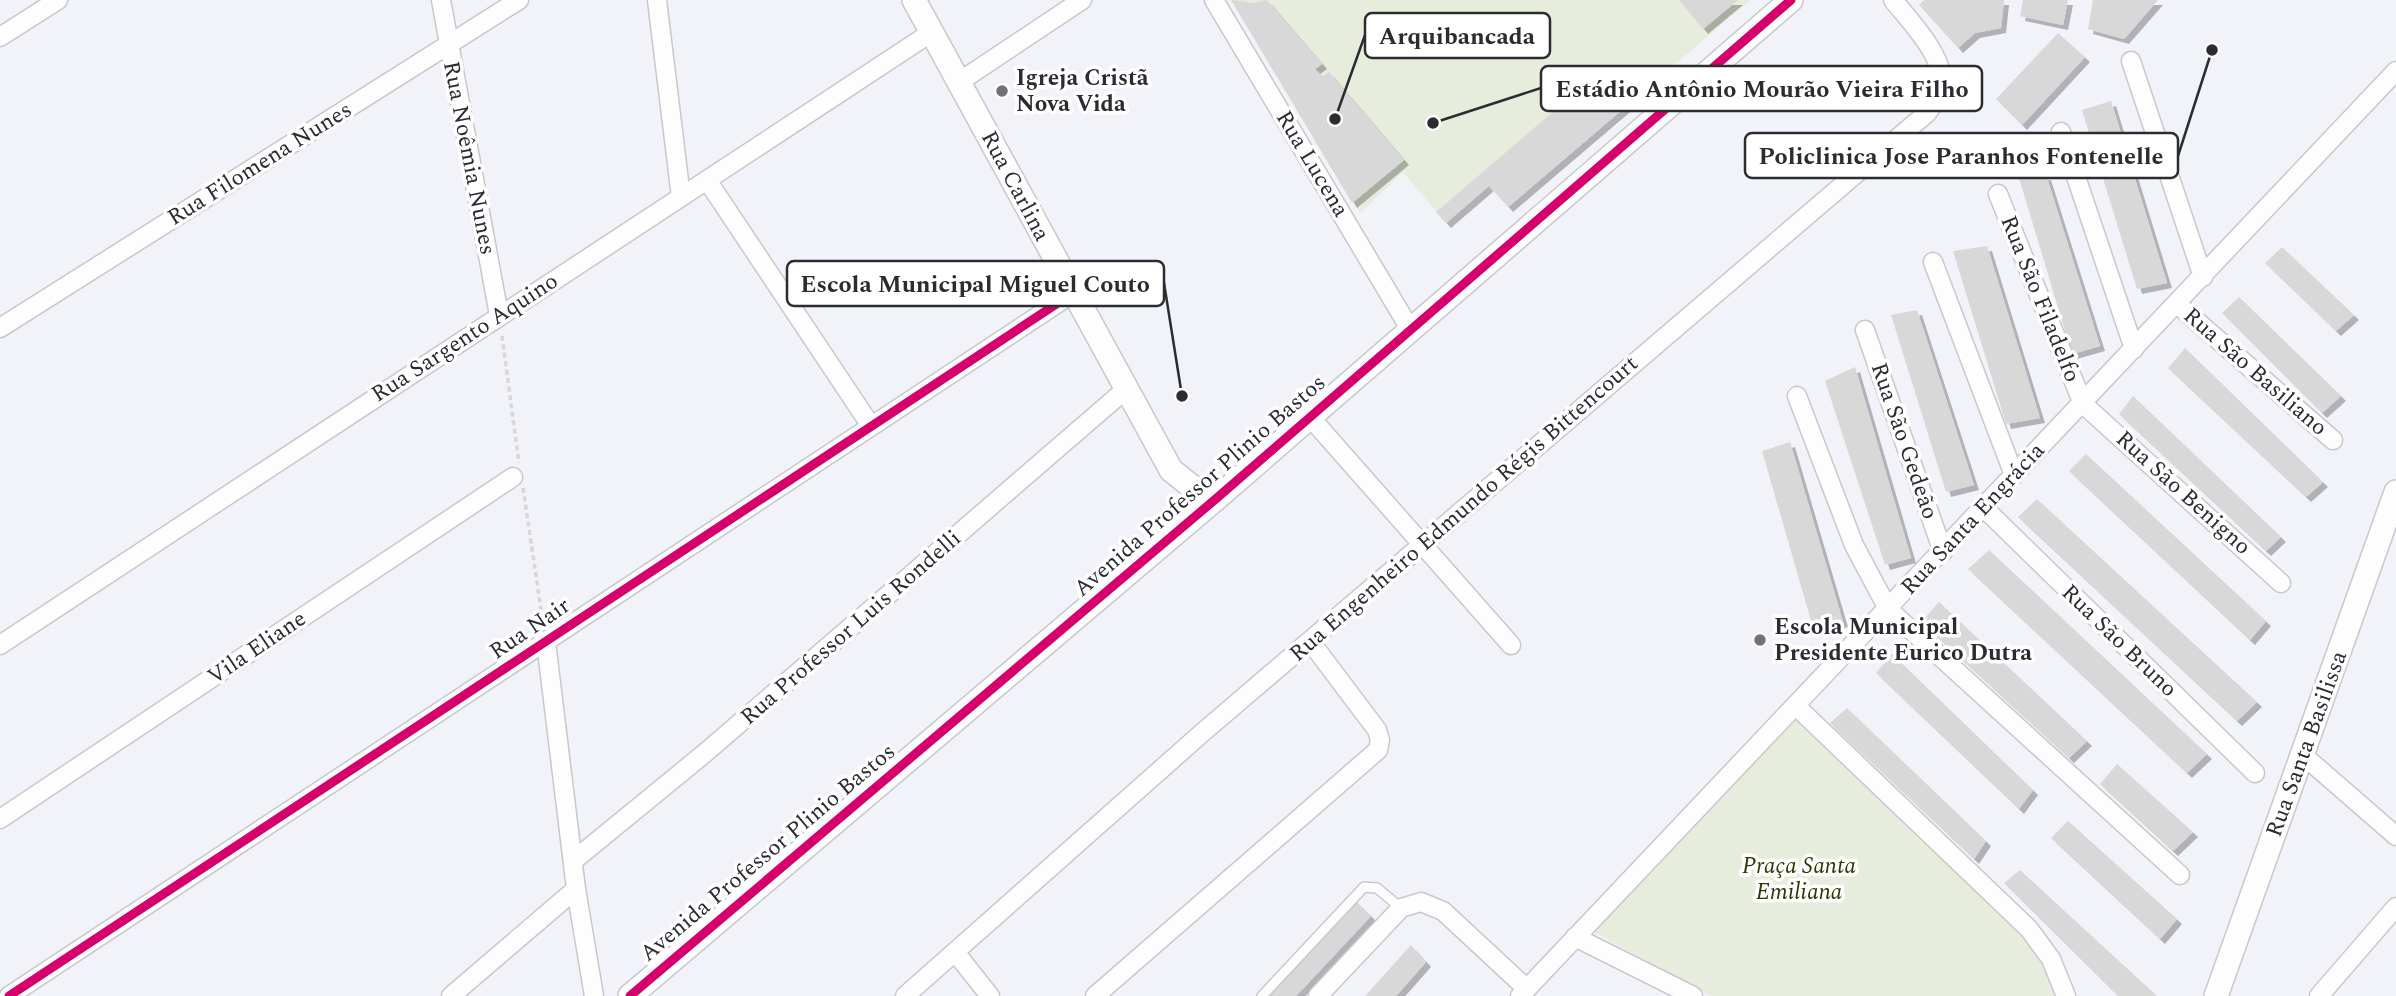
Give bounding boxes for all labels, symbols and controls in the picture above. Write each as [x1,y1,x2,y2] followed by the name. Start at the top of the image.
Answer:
[1365,13,1550,58] callout: Arquibancada
[1379,19,1536,55] text: Arquibancada
[433,58,505,258] street label: Rua Noêmia Nunes
[1016,61,1149,122] place label: Igreja Cristã Nova Vida
[1541,66,1982,111] callout: Estádio Antônio Mourão Vieira Filho
[1555,72,1969,108] text: Estádio Antônio Mourão Vieira Filho
[994,83,1010,99] marker: Igreja Cristã Nova Vida
[161,93,359,235] street label: Rua Filomena Nunes
[1266,104,1358,224] street label: Rua Lucena
[971,125,1059,247] street label: Rua Carlina
[1745,133,2178,178] callout: Policlinica Jose Paranhos Fontenelle
[1759,139,2163,175] text: Policlinica Jose Paranhos Fontenelle
[1991,210,2089,388] street label: Rua São Filadelfo
[787,261,1164,306] callout: Escola Municipal Miguel Couto
[365,264,565,412] street label: Rua Sargento Aquino
[800,267,1150,303] text: Escola Municipal Miguel Couto
[2175,299,2335,445] street label: Rua São Basiliano
[1282,347,1646,671] street label: Rua Engenheiro Edmundo Régis Bittencourt
[1861,358,1947,524] street label: Rua São Gedeão
[1066,366,1334,606] street label: Avenida Professor Plinio Bastos
[2107,422,2259,564] street label: Rua São Benigno
[1893,435,2053,603] street label: Rua Santa Engrácia
[733,522,969,734] street label: Rua Professor Luis Rondelli
[2053,576,2185,706] street label: Rua São Bruno
[483,589,577,669] street label: Rua Nair
[200,602,314,694] street label: Vila Eliane
[1774,610,2032,671] place label: Escola Municipal Presidente Eurico Dutra
[1752,632,1768,648] marker: Escola Municipal Presidente Eurico Dutra
[2257,646,2357,842] street label: Rua Santa Basilissa
[632,735,904,971] street label: Avenida Professor Plinio Bastos
[1742,849,1856,910] park label: Praça Santa Emiliana

